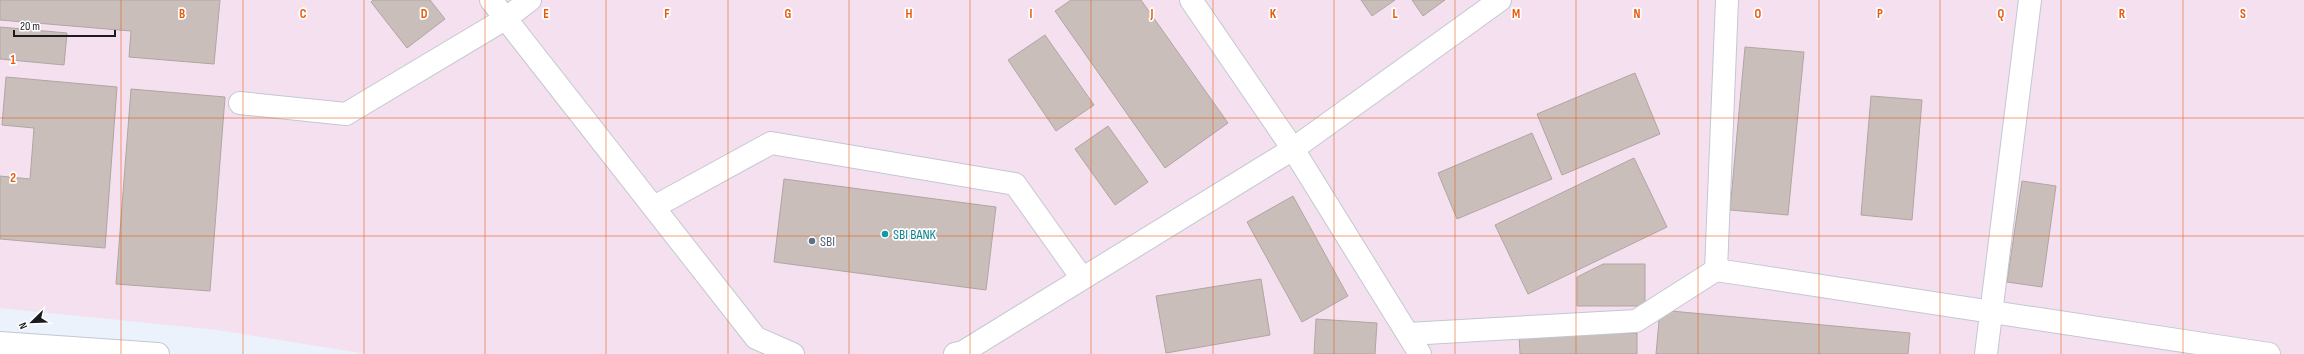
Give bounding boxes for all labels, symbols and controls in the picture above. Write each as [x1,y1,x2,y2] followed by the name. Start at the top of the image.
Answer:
[179,6,185,22] text: B
[300,6,307,22] text: C
[421,6,428,22] text: D
[543,6,549,22] text: E
[664,6,670,22] text: F
[785,6,792,22] text: G
[906,6,913,22] text: H
[1030,6,1033,22] text: I
[1150,6,1154,22] text: J
[1270,6,1277,22] text: K
[1392,6,1398,22] text: L
[1512,6,1520,22] text: M
[1634,6,1641,22] text: N
[1755,6,1762,22] text: O
[1877,6,1883,22] text: P
[1998,6,2005,22] text: Q
[2119,6,2126,22] text: R
[2240,6,2246,22] text: S
[14,12,115,38] scale bar
[20,19,40,34] text: 20 m
[10,52,16,68] text: 1
[10,170,16,186] text: 2
[893,226,937,243] place label: SBI BANK
[880,229,890,239] marker: SBI BANK
[820,233,835,250] place label: SBI
[807,236,817,246] marker: SBI
[12,302,52,342] north arrow
[16,320,30,331] text: N

